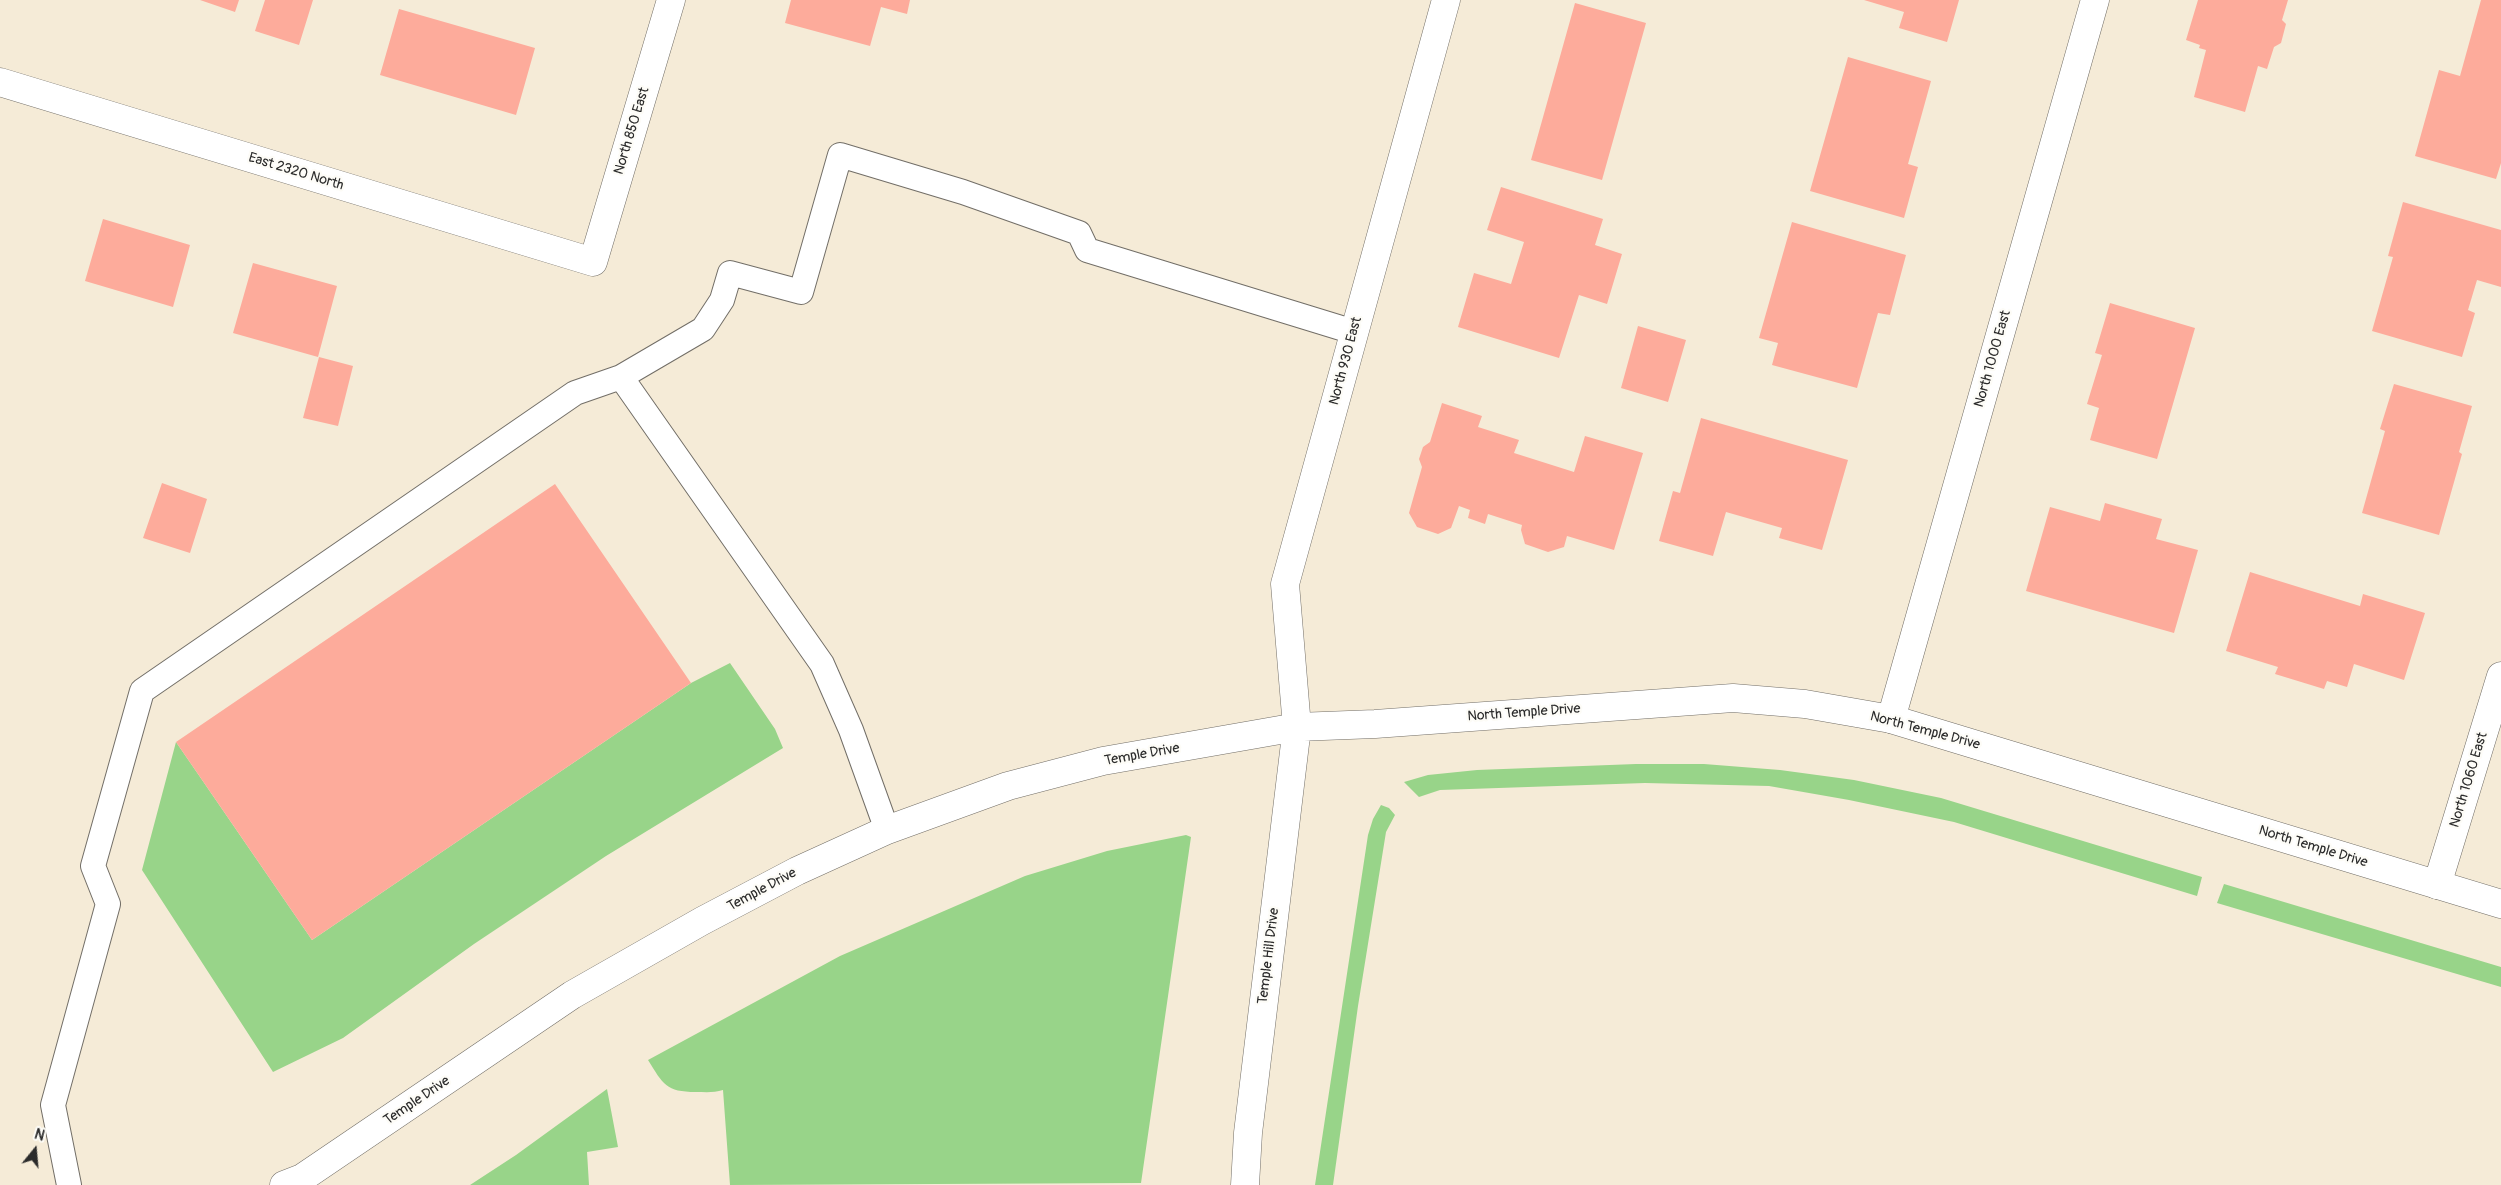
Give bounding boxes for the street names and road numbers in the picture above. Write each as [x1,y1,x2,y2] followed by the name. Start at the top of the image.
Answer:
[611,85,653,177] street label: North 850 East
[246,150,346,194] street label: East 2320 North
[1971,309,2015,409] street label: North 1000 East
[1326,315,1366,407] street label: North 930 East
[1467,701,1581,725] street label: North Temple Drive
[1868,708,1982,754] street label: North Temple Drive
[2447,730,2491,830] street label: North 1060 East
[1103,740,1181,770] street label: Temple Drive
[2256,822,2370,872] street label: North Temple Drive
[725,865,799,915] street label: Temple Drive
[1255,907,1283,1005] street label: Temple Hill Drive
[381,1073,453,1129] street label: Temple Drive

